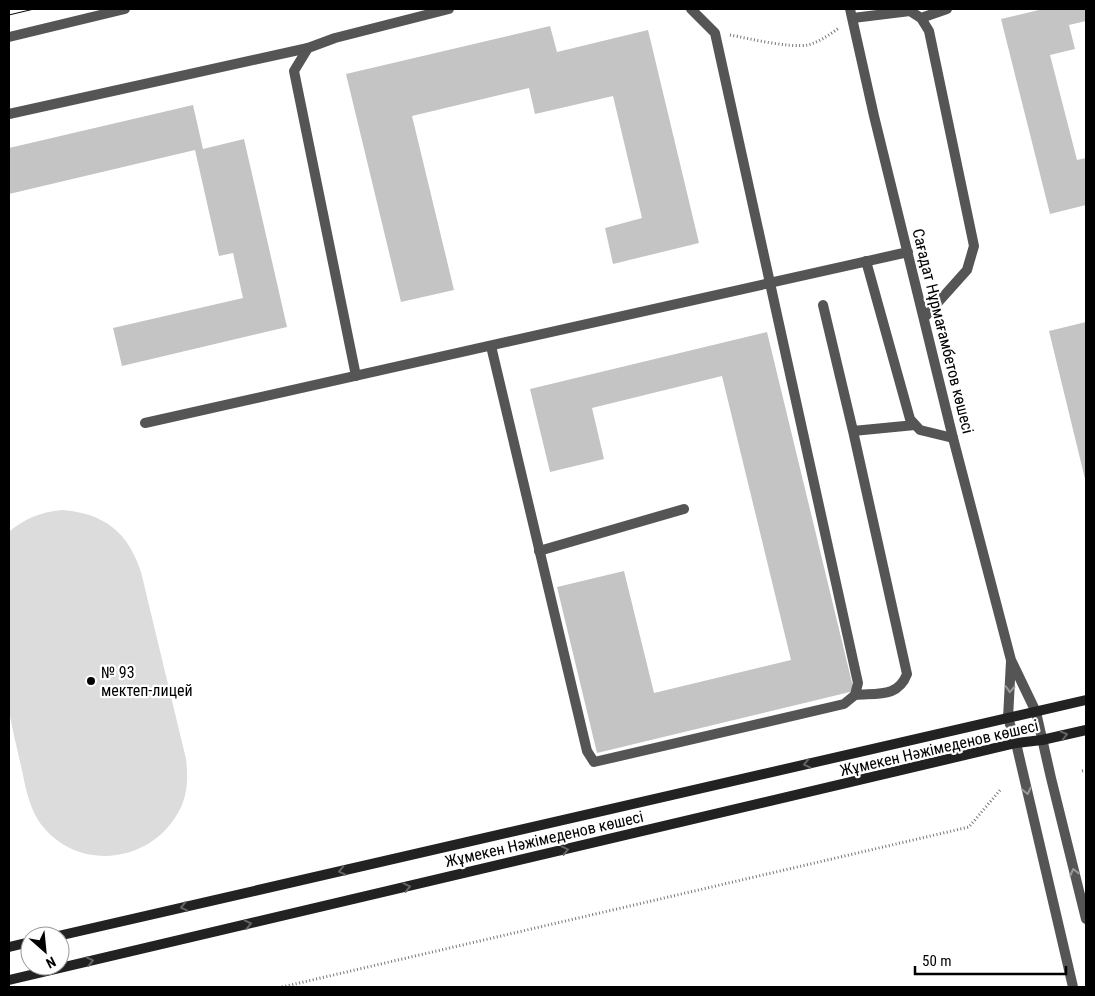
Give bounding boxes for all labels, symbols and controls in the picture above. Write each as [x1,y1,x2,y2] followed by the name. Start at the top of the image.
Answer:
[908,227,978,435] street label: Сағадат Нұрмағамбетов көшесі
[101,663,193,700] place label: № 93 мектеп-лицей
[85,675,97,687] marker: № 93 мектеп-лицей
[1004,685,1015,693] one-way arrow
[838,716,1040,780] street label: Жұмекен Нәжімеденов көшесі
[1060,730,1069,741] one-way arrow
[803,758,812,769] one-way arrow
[1021,786,1032,795] one-way arrow
[443,807,645,871] street label: Жұмекен Нәжімеденов көшесі
[560,845,569,856] one-way arrow
[337,865,346,876] one-way arrow
[1069,867,1080,876] one-way arrow
[402,882,411,893] one-way arrow
[179,901,188,912] one-way arrow
[244,919,253,930] one-way arrow
[20,926,70,976] north arrow
[915,944,1066,976] scale bar
[922,952,952,970] text: 50 m
[43,954,58,972] text: N
[86,956,95,967] one-way arrow

